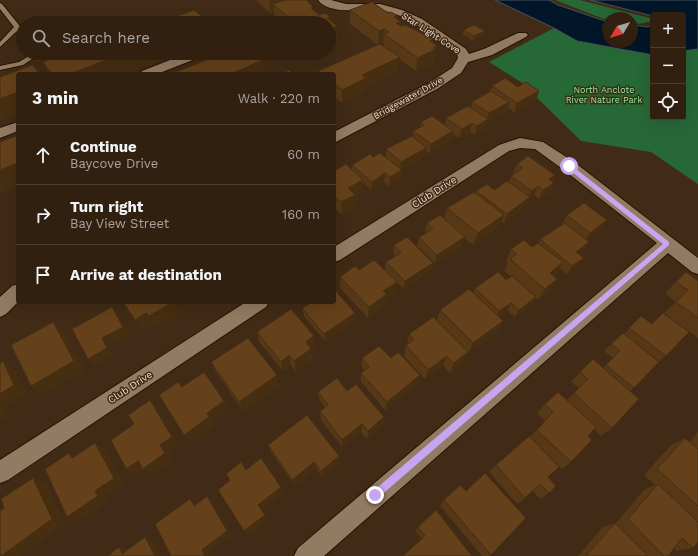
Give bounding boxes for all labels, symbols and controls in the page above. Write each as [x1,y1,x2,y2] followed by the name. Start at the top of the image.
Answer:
[400,10,462,56] street label: Star Light Cove
[602,12,638,48] north arrow
[650,12,686,120] map controls
[650,12,686,48] button: +
[16,16,336,60] search box
[30,27,52,49] icon: search
[62,29,150,47] text: Search here
[650,48,686,84] button: −
[372,75,444,121] street label: Bridgewater Drive
[650,84,686,120] button: locate
[566,85,642,105] park label: North Anclote River Nature Park
[32,88,78,108] text: 3 min
[238,91,320,106] text: Walk · 220 m
[70,138,137,156] text: Continue
[32,144,54,166] icon: ahead
[287,147,320,162] text: 60 m
[70,156,158,171] text: Baycove Drive
[560,157,578,175] route start
[410,174,459,210] street label: Club Drive
[70,198,143,216] text: Turn right
[32,204,54,226] icon: right
[282,207,320,222] text: 160 m
[70,216,169,231] text: Bay View Street
[32,264,54,286] icon: arrive
[70,266,222,284] text: Arrive at destination
[106,368,154,405] street label: Club Drive
[366,486,384,504] route end

